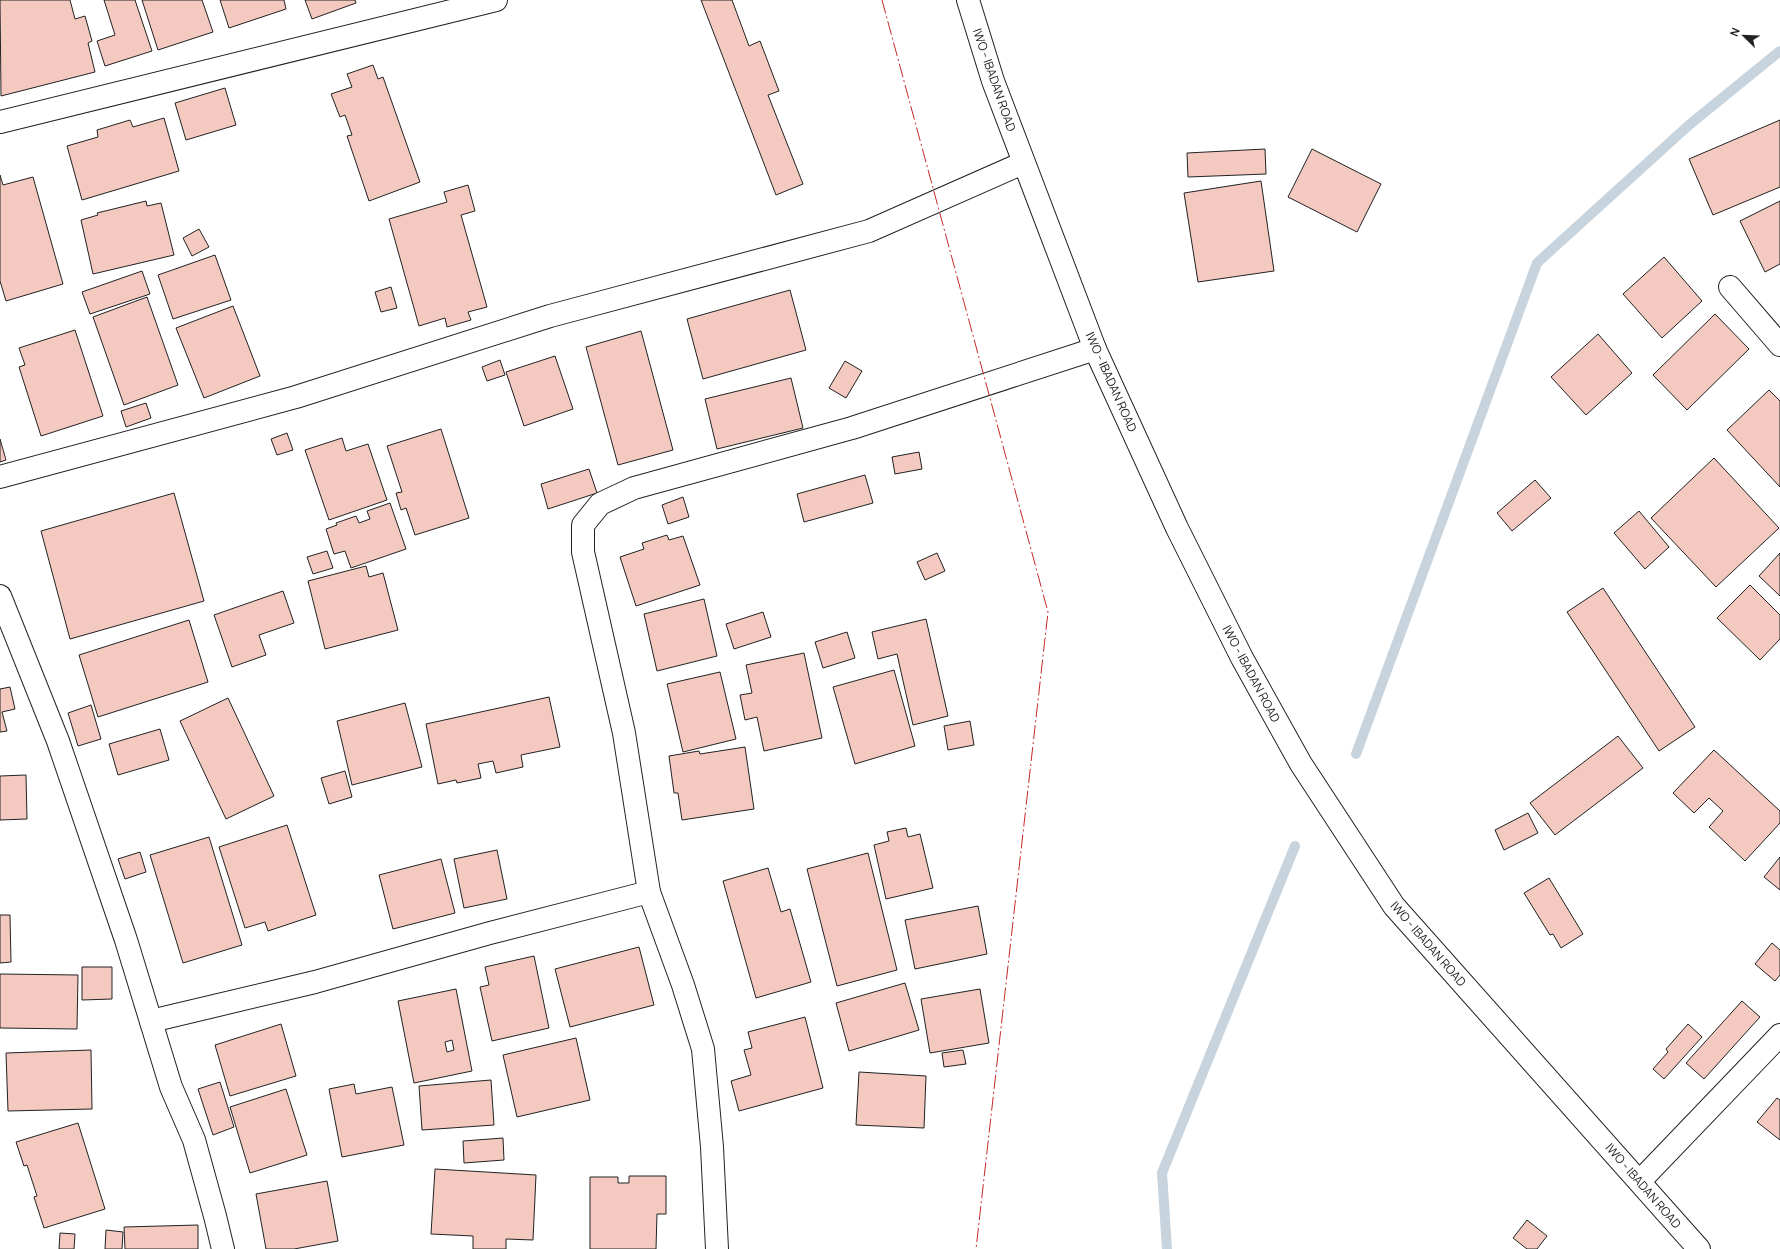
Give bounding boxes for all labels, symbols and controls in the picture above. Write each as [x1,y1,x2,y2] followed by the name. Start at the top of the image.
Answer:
[1724,16,1764,56] north arrow
[1726,25,1743,38] text: N
[969,26,1020,134] street label: IWO - IBADAN ROAD
[1082,329,1141,434] street label: IWO - IBADAN ROAD
[1219,622,1284,725] street label: IWO - IBADAN ROAD
[1387,897,1470,990] street label: IWO - IBADAN ROAD
[1602,1139,1685,1232] street label: IWO - IBADAN ROAD

